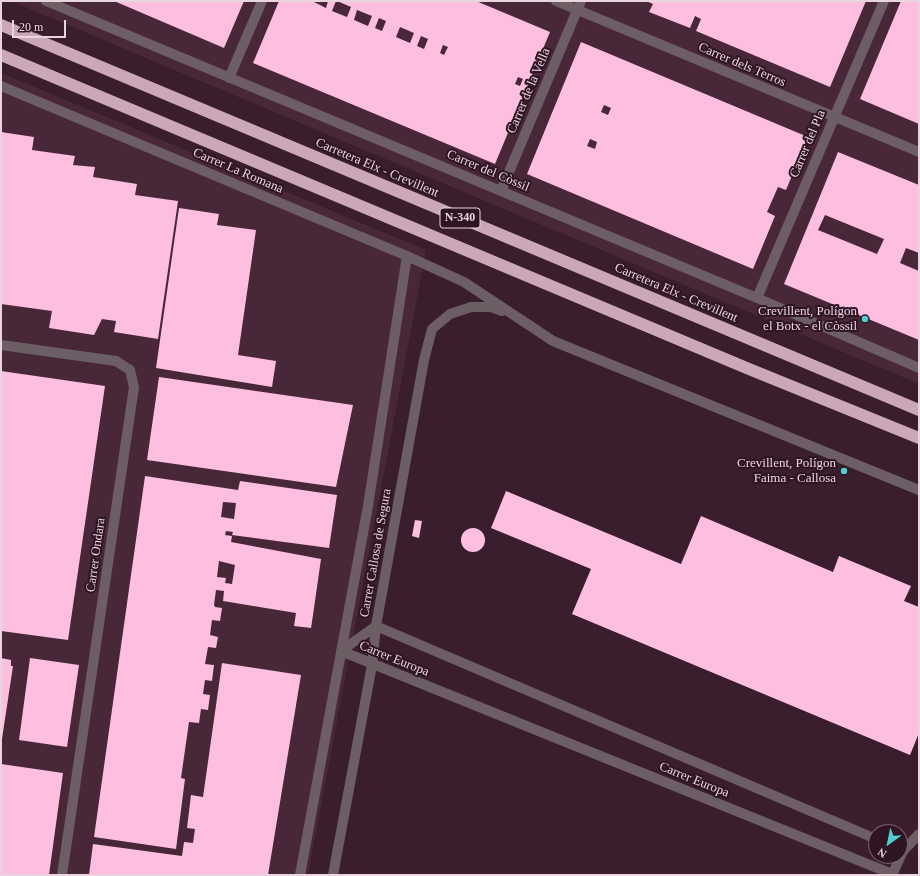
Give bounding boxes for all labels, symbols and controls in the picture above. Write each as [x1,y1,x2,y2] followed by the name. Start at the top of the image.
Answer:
[14,12,68,38] scale bar
[19,20,43,34] text: 20 m
[696,40,788,90] street label: Carrer dels Terros
[504,46,554,136] street label: Carrer de la Vella
[787,108,829,180] street label: Carrer del Pla
[313,135,441,201] street label: Carretera Elx - Crevillent
[190,145,286,197] street label: Carrer La Romana
[444,147,532,195] street label: Carrer del Còssil
[440,208,480,228] road number: N-340
[612,260,740,326] street label: Carretera Elx - Crevillent
[758,304,857,335] place label: Crevillent, Polígon el Botx - el Còssil
[860,314,870,324] marker: Crevillent, Polígon el Botx - el Còssil
[737,456,836,487] place label: Crevillent, Polígon Faima - Callosa
[839,466,849,476] marker: Crevillent, Polígon Faima - Callosa
[357,487,395,619] street label: Carrer Callosa de Segura
[83,517,109,593] street label: Carrer Ondara
[357,638,431,680] street label: Carrer Europa
[657,759,731,801] street label: Carrer Europa
[868,824,908,864] north arrow
[875,846,889,860] text: N

